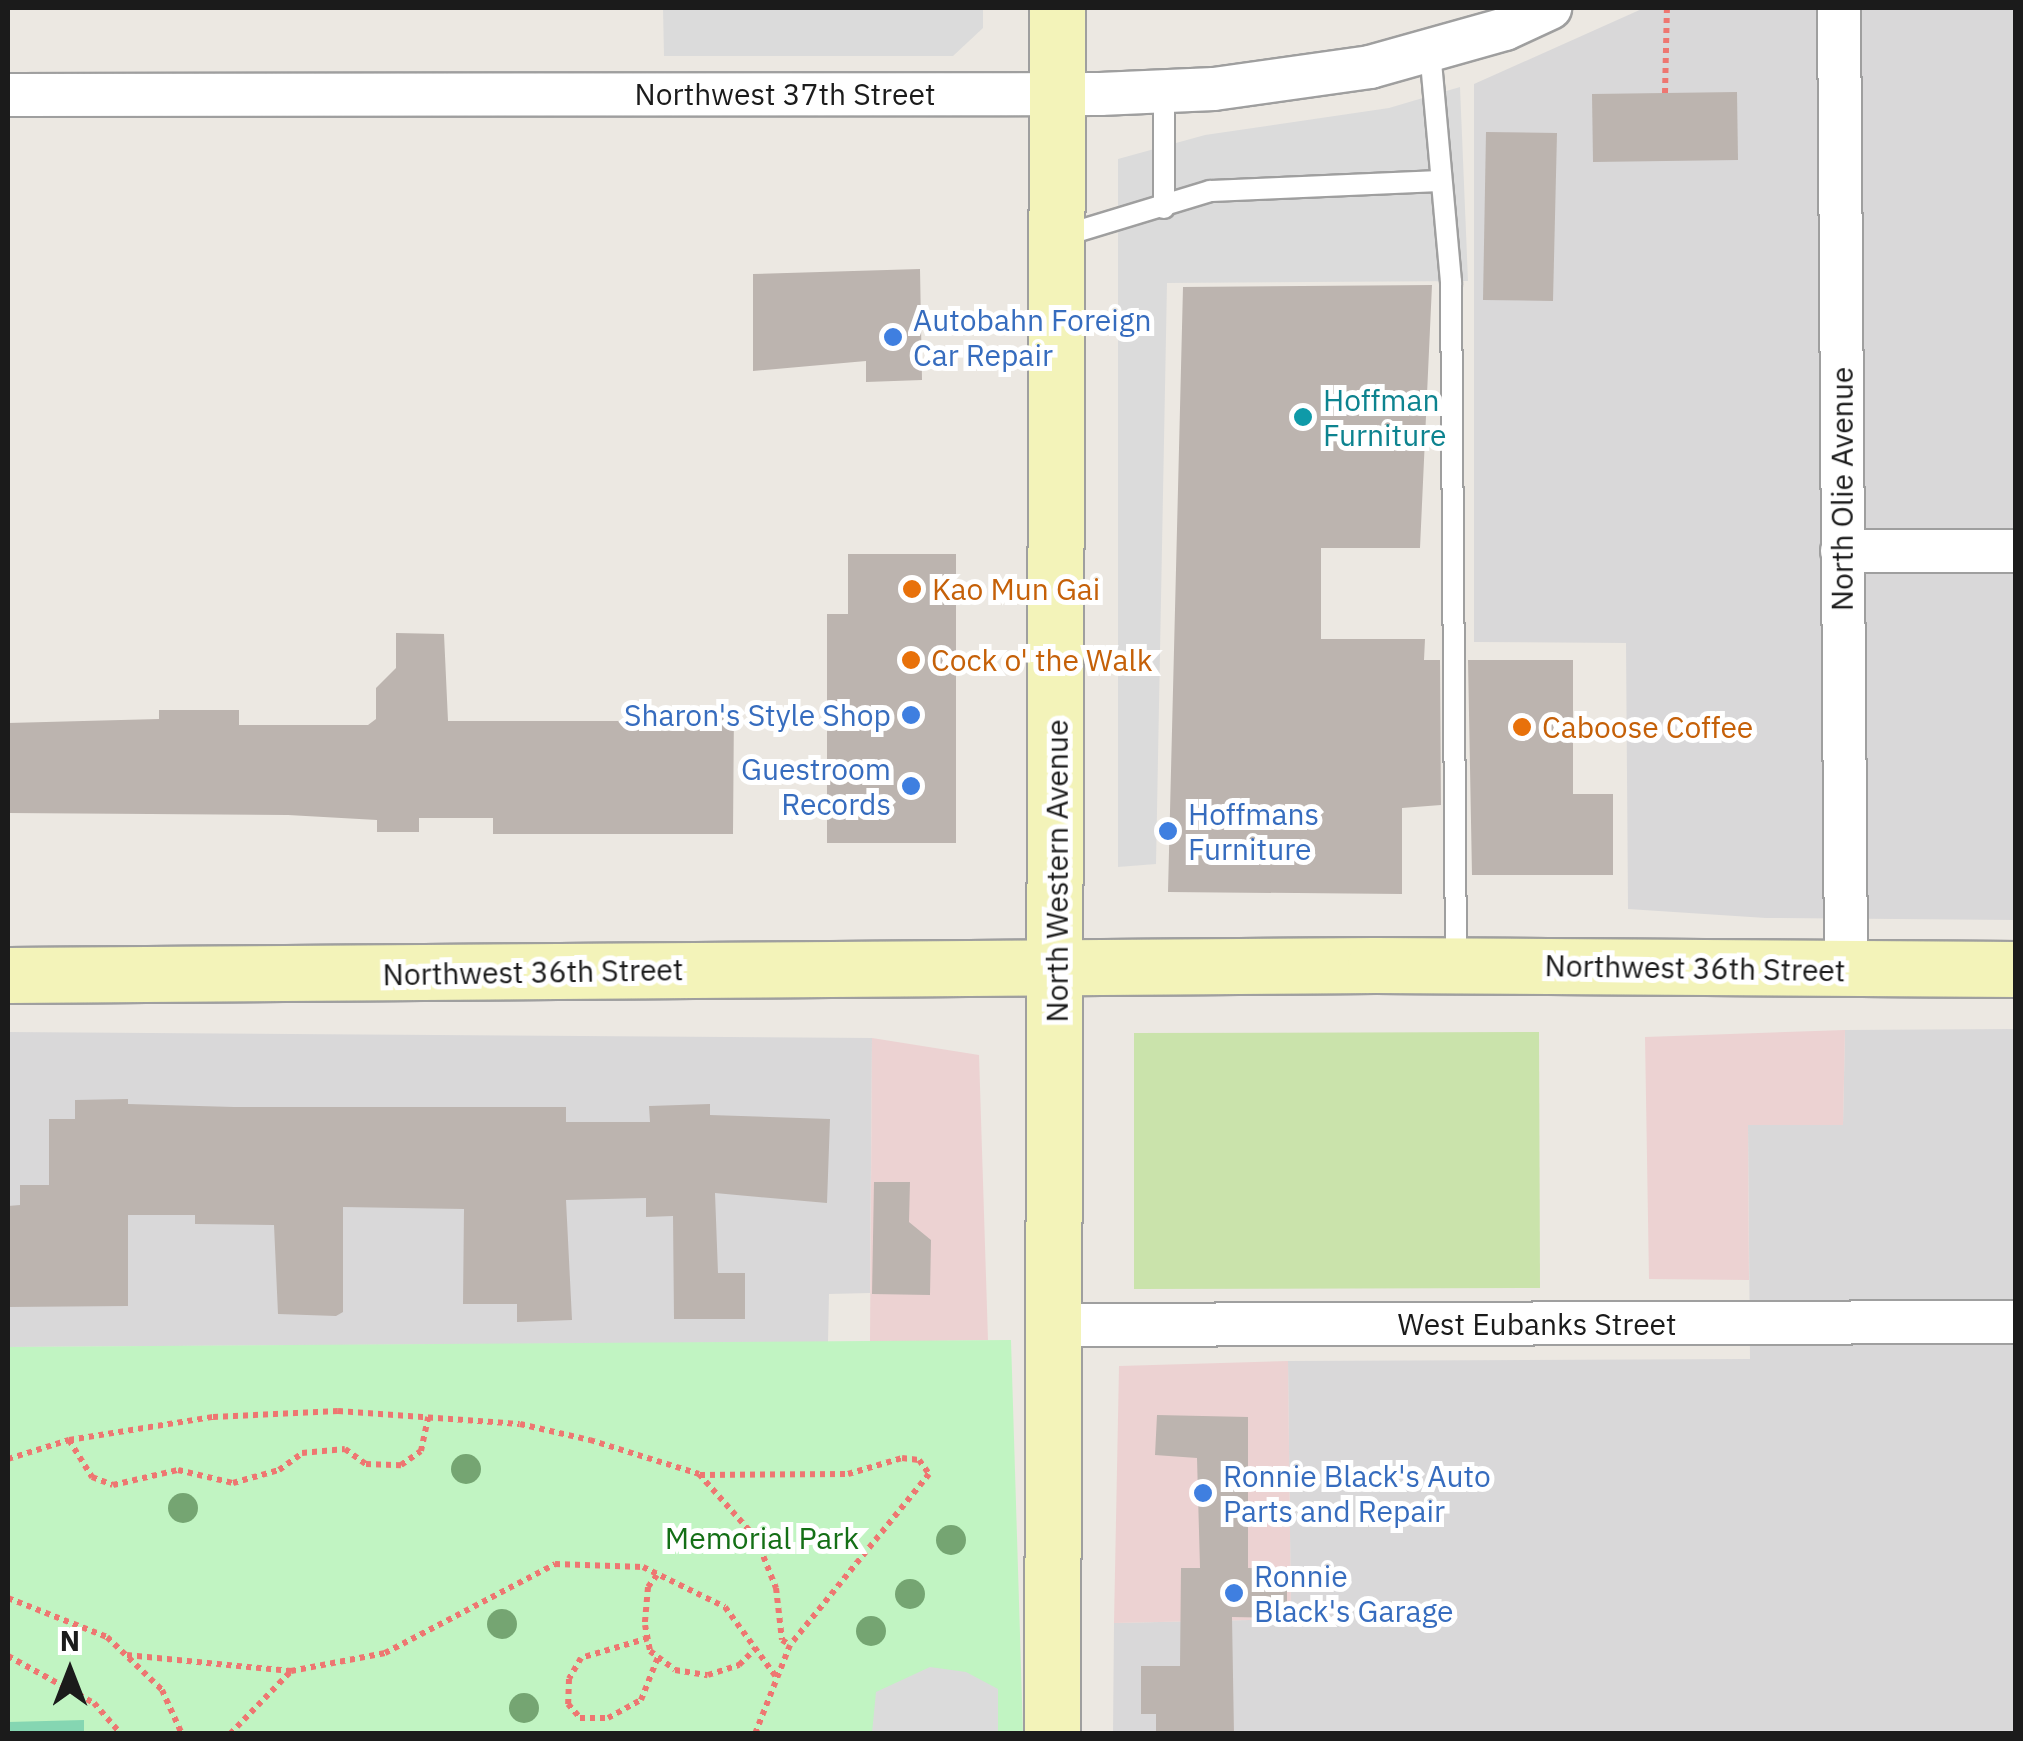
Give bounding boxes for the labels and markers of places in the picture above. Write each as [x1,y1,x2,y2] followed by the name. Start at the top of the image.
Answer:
[913,302,1152,372] place label: Autobahn Foreign Car Repair
[882,326,904,348] marker: Autobahn Foreign Car Repair
[1323,382,1447,452] place label: Hoffman Furniture
[1292,406,1314,428] marker: Hoffman Furniture
[932,571,1100,607] place label: Kao Mun Gai
[901,578,923,600] marker: Kao Mun Gai
[931,642,1152,678] place label: Cock o' the Walk
[900,649,922,671] marker: Cock o' the Walk
[624,697,891,733] place label: Sharon's Style Shop
[900,704,922,726] marker: Sharon's Style Shop
[1542,709,1753,745] place label: Caboose Coffee
[1511,716,1533,738] marker: Caboose Coffee
[741,751,891,822] place label: Guestroom Records
[900,775,922,797] marker: Guestroom Records
[1188,796,1319,866] place label: Hoffmans Furniture
[1157,820,1179,842] marker: Hoffmans Furniture
[1223,1458,1491,1528] place label: Ronnie Black's Auto Parts and Repair
[1192,1482,1214,1504] marker: Ronnie Black's Auto Parts and Repair
[1254,1558,1454,1628] place label: Ronnie Black's Garage
[1223,1582,1245,1604] marker: Ronnie Black's Garage

